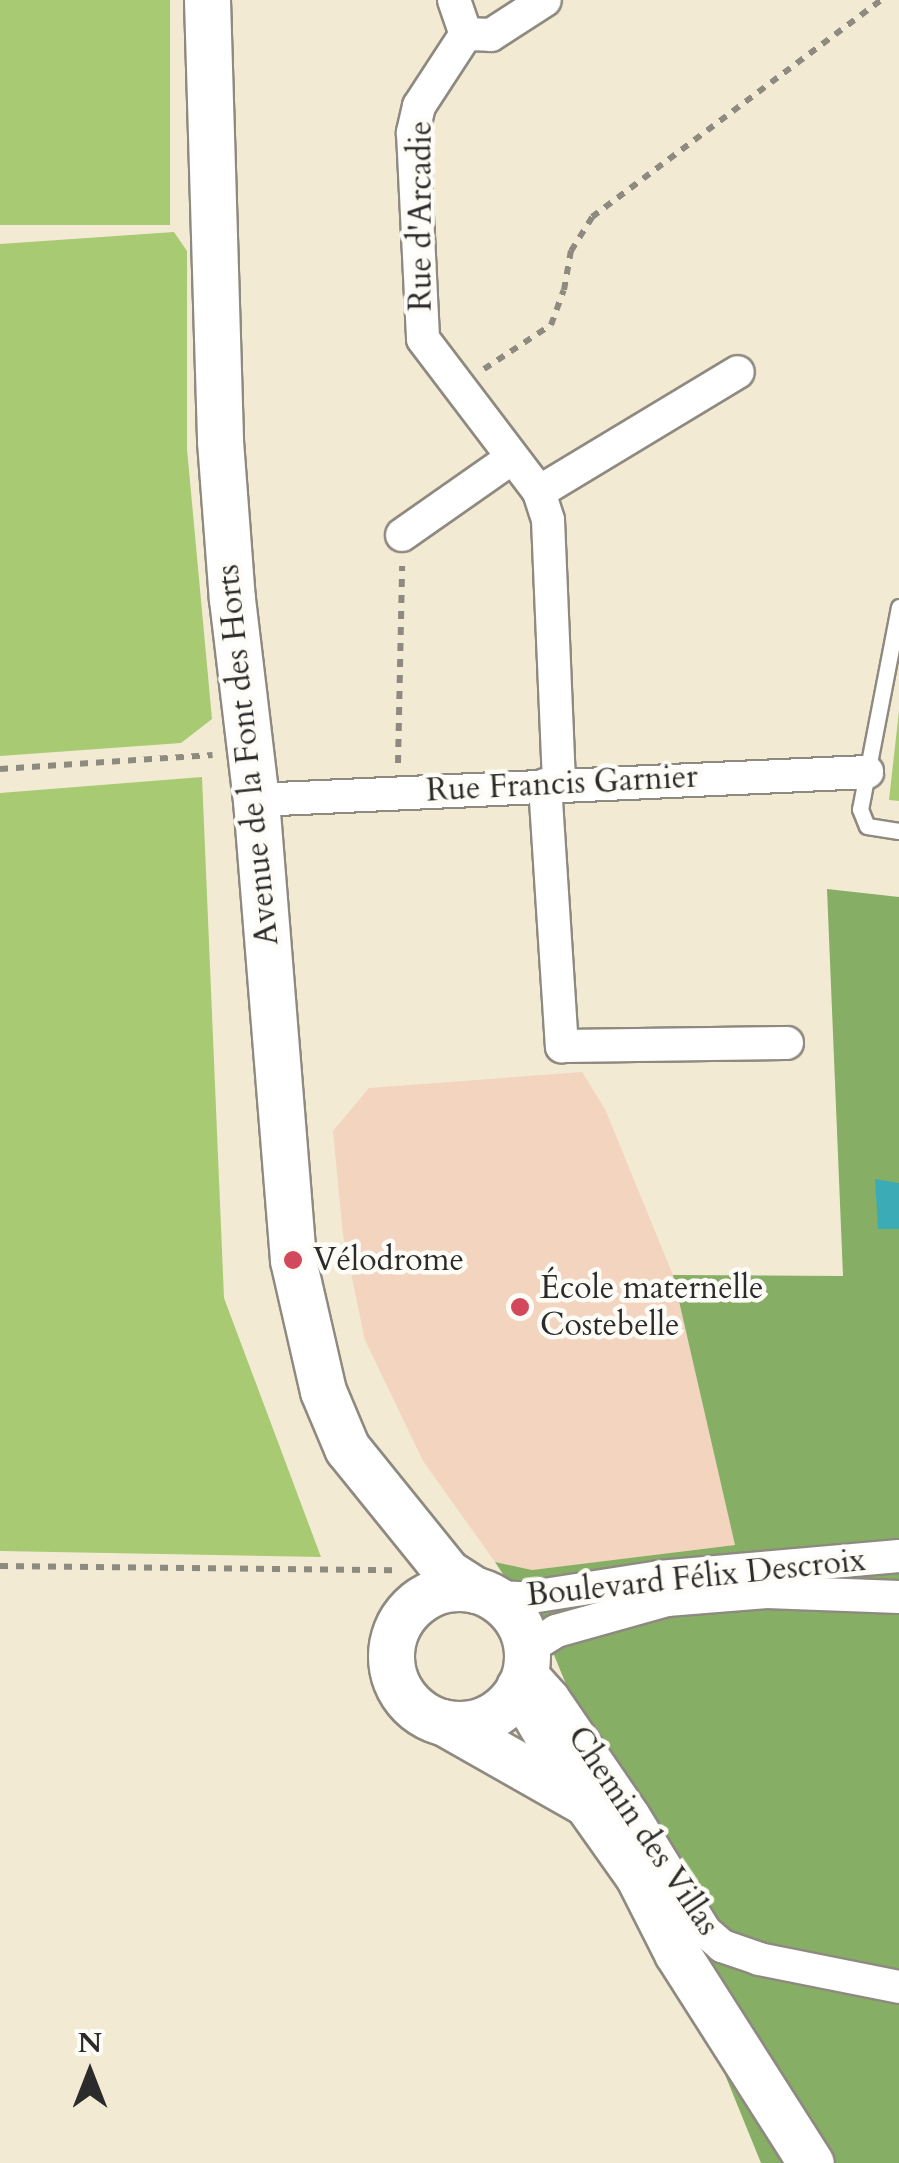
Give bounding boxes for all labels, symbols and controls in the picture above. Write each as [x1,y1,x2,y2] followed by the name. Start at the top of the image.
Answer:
[402,121,440,311] street label: Rue d'Arcadie
[209,563,287,947] street label: Avenue de la Font des Horts
[425,758,699,810] street label: Rue Francis Garnier
[313,1241,464,1279] place label: Vélodrome
[282,1249,304,1271] marker: Vélodrome
[540,1270,764,1345] place label: École maternelle Costebelle
[509,1296,531,1318] marker: École maternelle Costebelle
[525,1541,867,1615] street label: Boulevard Félix Descroix
[559,1719,727,1943] street label: Chemin des Villas
[40,2023,140,2123] north arrow
[78,2024,102,2062] text: N

